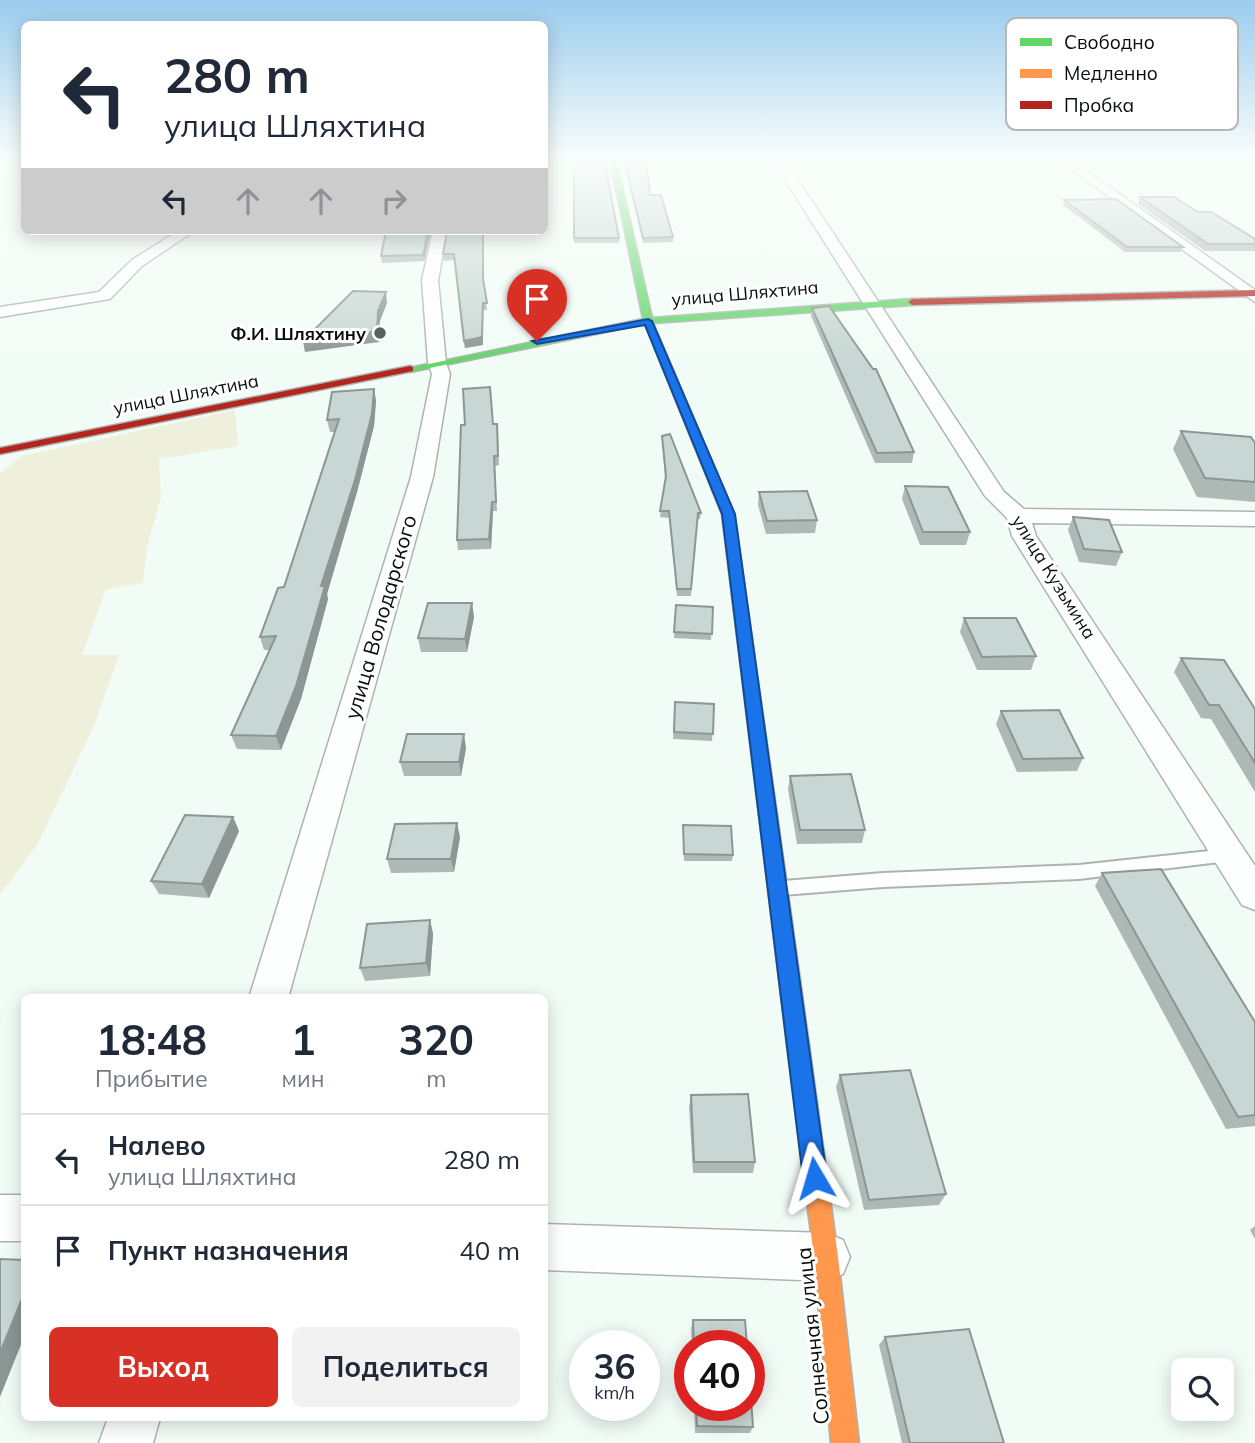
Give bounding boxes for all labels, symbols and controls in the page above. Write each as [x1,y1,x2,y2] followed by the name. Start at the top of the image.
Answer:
[1006,18,1238,130] legend
[1064,30,1155,54] text: Свободно
[164,44,310,105] text: 280 m
[49,49,140,140] icon: left
[1064,61,1158,85] text: Медленно
[1064,93,1134,117] text: Пробка
[164,105,426,145] text: улица Шляхтина
[156,182,194,220] icon: left
[229,182,267,220] icon: ahead
[302,182,340,220] icon: ahead
[375,182,413,220] icon: right
[507,269,567,341] pin
[671,275,819,311] street label: улица Шляхтина
[518,280,556,318] icon: arrive
[230,322,366,345] place label: Ф.И. Шляхтину
[372,325,388,341] marker: Ф.И. Шляхтину
[111,369,261,419] street label: улица Шляхтина
[1007,511,1101,643] street label: улица Кузьмина
[338,512,422,722] street label: улица Володарского
[96,1013,207,1066] text: 18:48
[290,1013,316,1066] text: 1
[398,1013,474,1066] text: 320
[95,1064,208,1093] text: Прибытие
[282,1064,325,1093] text: мин
[426,1064,446,1093] text: m
[108,1129,206,1162] text: Налево
[49,1141,87,1179] icon: left
[778,1141,852,1215] position arrow
[444,1143,520,1176] text: 280 m
[108,1162,297,1191] text: улица Шляхтина
[49,1232,87,1270] icon: arrive
[108,1234,349,1267] text: Пункт назначения
[459,1234,520,1267] text: 40 m
[790,1246,834,1426] street label: Солнечная улица
[49,1327,278,1407] button: Выход
[292,1327,520,1407] button: Поделиться
[674,1330,765,1421] speed limit sign: 40
[593,1344,636,1388] text: 36
[1171,1358,1234,1421] map controls
[1171,1358,1234,1421] button: search
[594,1381,635,1404] text: km/h

